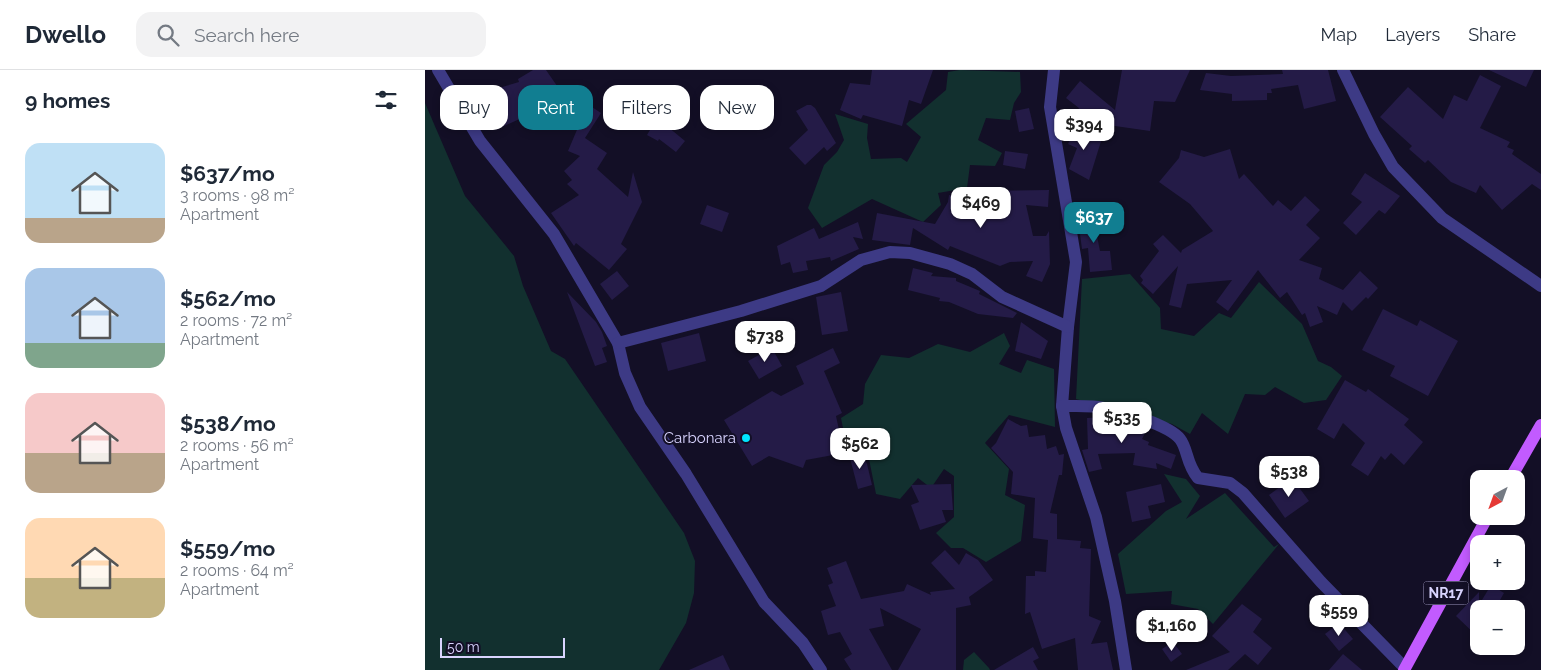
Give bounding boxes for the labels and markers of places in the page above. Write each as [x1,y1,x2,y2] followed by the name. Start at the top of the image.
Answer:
[1054,108,1114,151] pin: $394
[951,186,1011,229] pin: $469
[1064,202,1124,244] pin: $637
[735,320,795,363] pin: $738
[1092,402,1152,444] pin: $535
[830,428,890,470] pin: $562
[664,429,736,447] place label: Carbonara
[740,432,752,444] marker: Carbonara
[1259,456,1319,498] pin: $538
[1309,594,1369,637] pin: $559
[1131,610,1213,652] pin: $1,160

